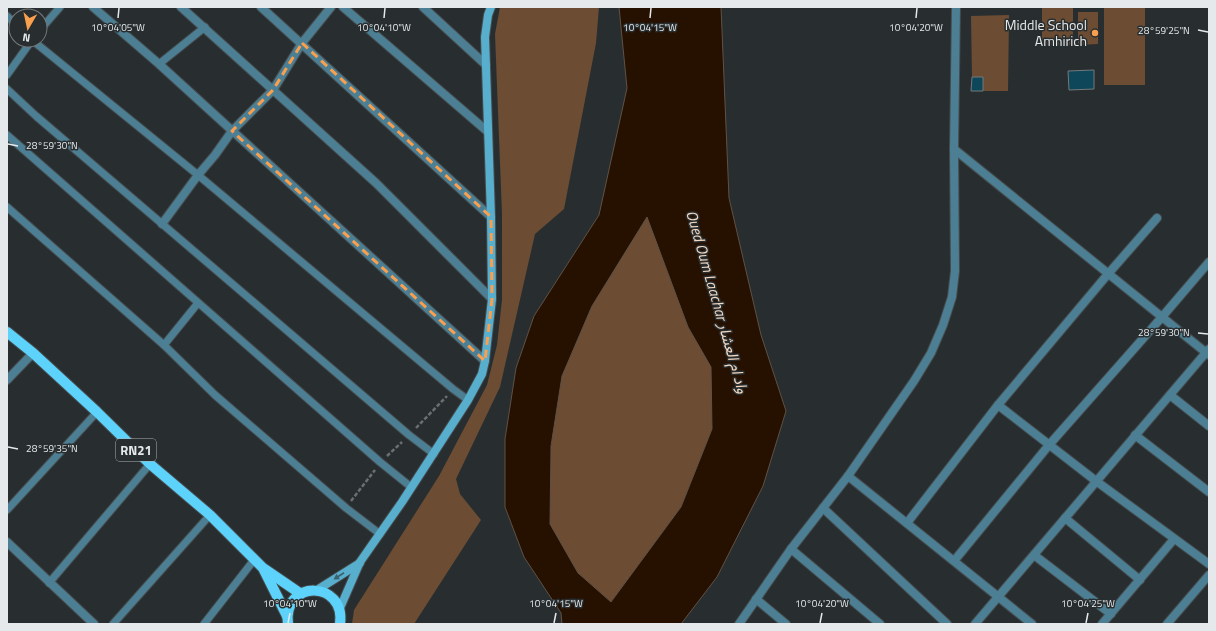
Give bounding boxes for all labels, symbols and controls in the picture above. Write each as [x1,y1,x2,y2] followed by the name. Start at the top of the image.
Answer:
[8,8,48,48] north arrow
[1005,14,1087,51] place label: Middle School Amhirich
[91,20,145,35] text: 10°04'05"W
[357,20,411,35] text: 10°04'10"W
[623,20,677,35] text: 10°04'15"W
[889,20,943,35] text: 10°04'20"W
[1138,23,1190,38] text: 28°59'25"N
[1090,28,1100,38] marker: Middle School Amhirich
[21,29,31,46] text: N
[26,138,78,153] text: 28°59'30"N
[680,208,755,396] water label: Oued Oum Laachar واد ام العشار
[1138,325,1190,340] text: 28°59'30"N
[116,439,156,461] road number: RN21
[26,441,78,456] text: 28°59'35"N
[334,572,344,580] one-way arrow
[263,596,317,611] text: 10°04'10"W
[529,596,583,611] text: 10°04'15"W
[795,596,849,611] text: 10°04'20"W
[1061,596,1115,611] text: 10°04'25"W

